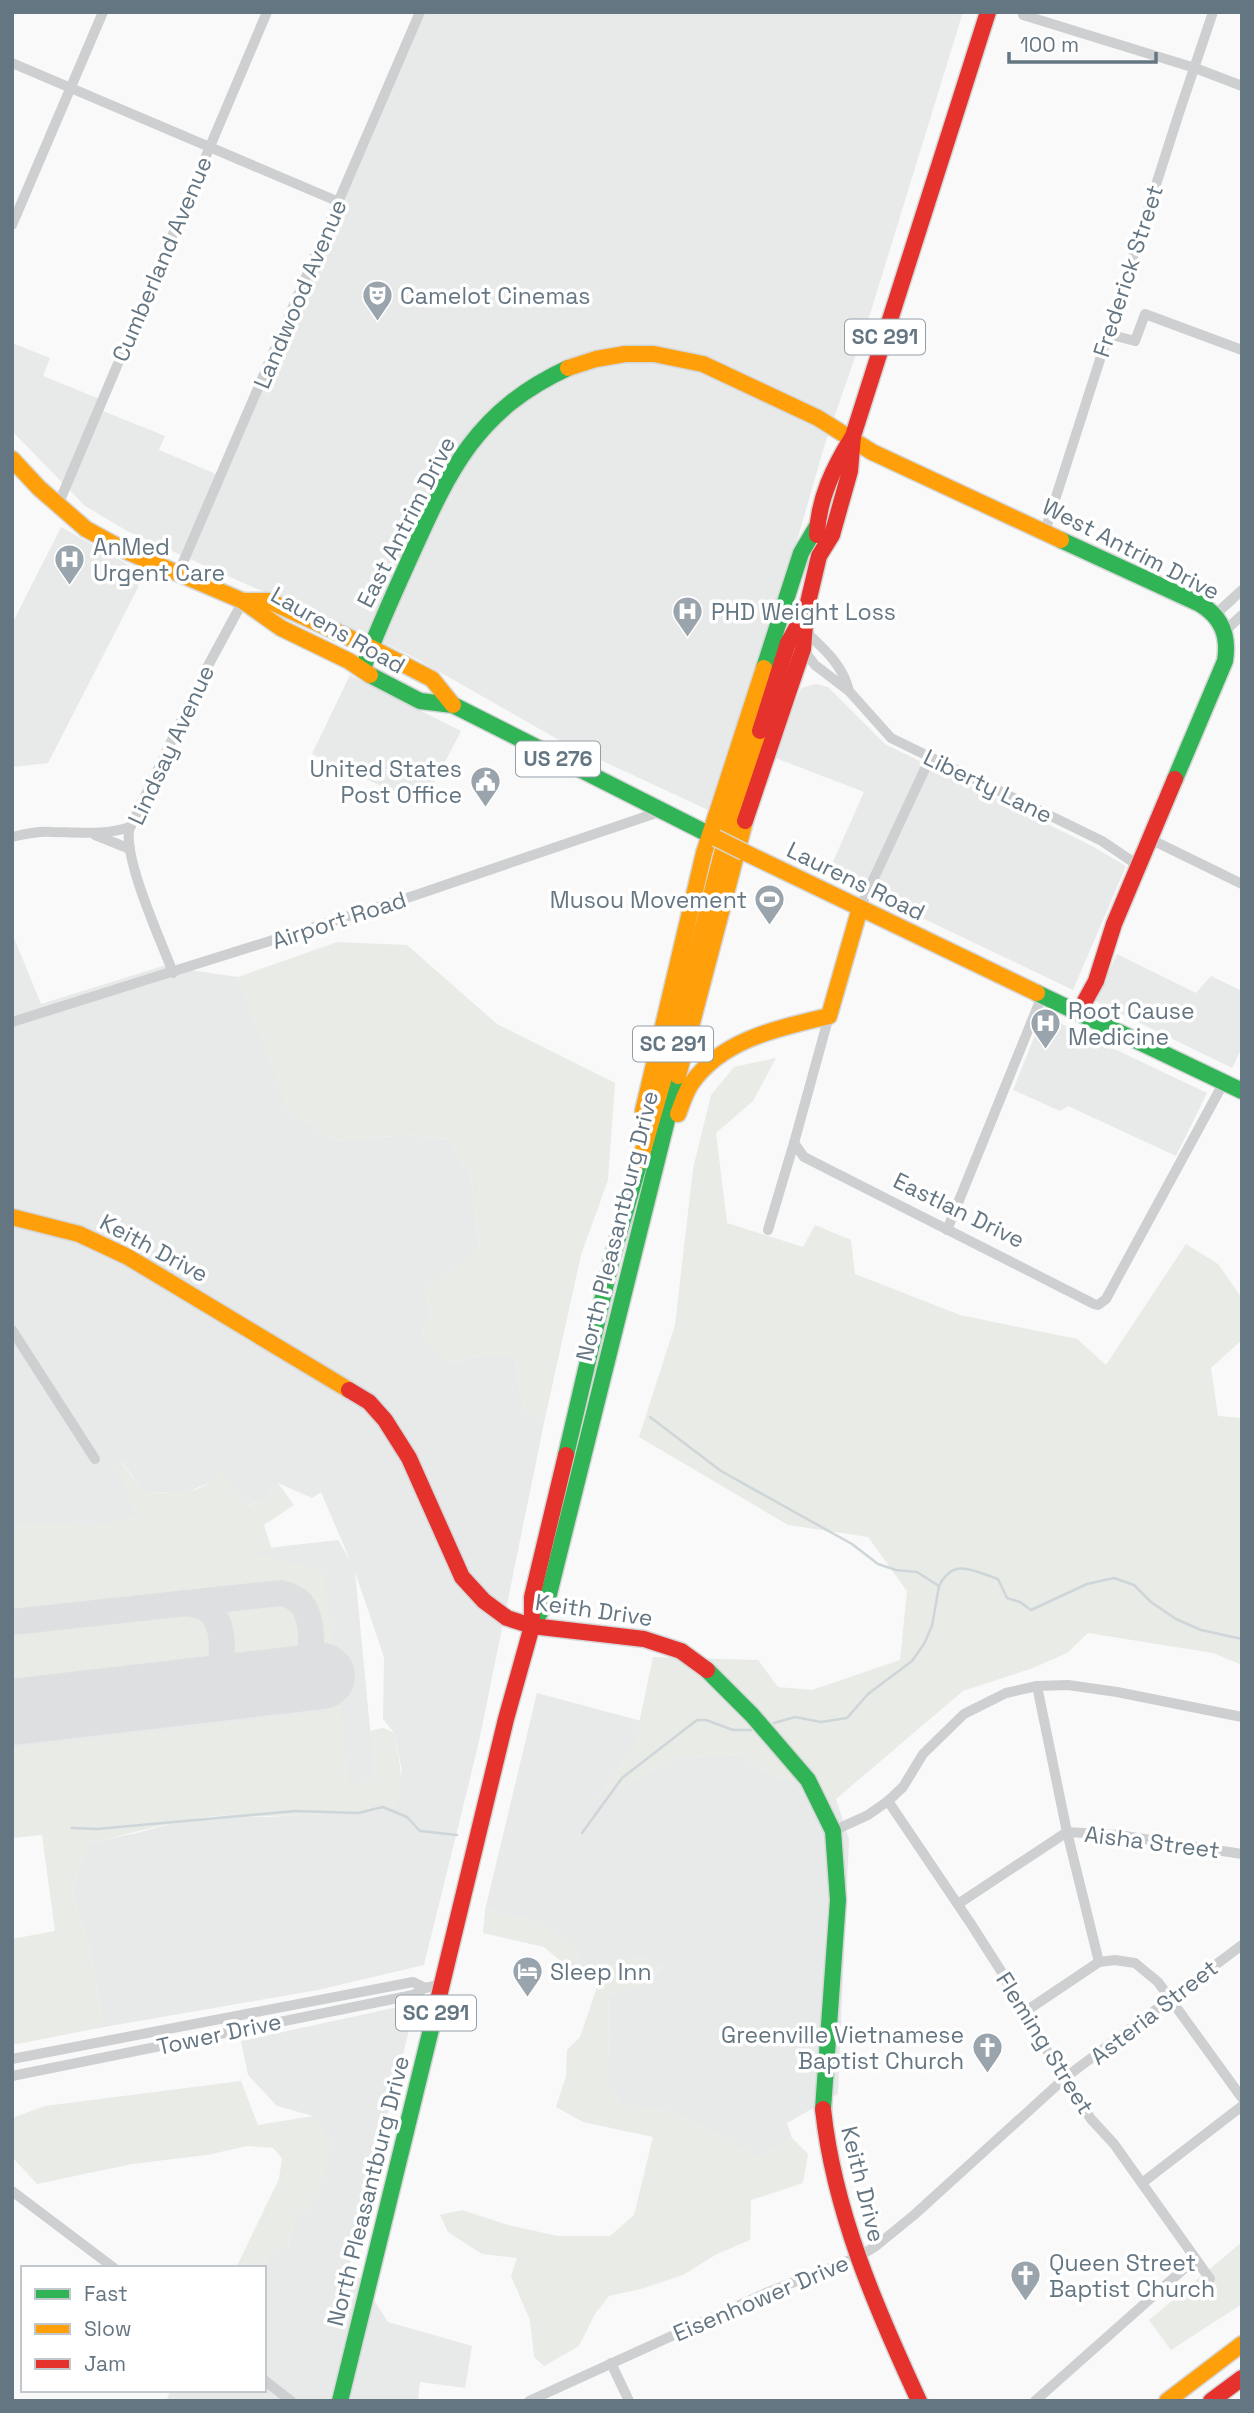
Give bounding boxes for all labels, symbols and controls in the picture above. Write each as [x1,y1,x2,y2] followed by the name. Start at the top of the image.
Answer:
[1009,21,1156,65] scale bar
[1020,31,1079,58] text: 100 m
[105,152,219,366] street label: Cumberland Avenue
[1086,181,1170,361] street label: Frederick Street
[247,195,353,393] street label: Landwood Avenue
[360,279,394,323] theatre icon: Camelot Cinemas
[400,281,590,311] place label: Camelot Cinemas
[845,320,925,354] road number: SC 291
[350,431,462,613] street label: East Antrim Drive
[1037,491,1225,607] street label: West Antrim Drive
[93,532,225,588] place label: AnMed Urgent Care
[53,543,87,587] hospital icon: AnMed Urgent Care
[266,580,410,680] street label: Laurens Road
[671,595,705,639] hospital icon: PHD Weight Loss
[711,597,896,627] place label: PHD Weight Loss
[121,660,221,830] street label: Lindsay Avenue
[516,742,600,776] road number: US 276
[919,742,1057,830] street label: Liberty Lane
[309,754,462,810] place label: United States Post Office
[468,765,502,809] public building icon: United States Post Office
[782,835,930,927] street label: Laurens Road
[753,883,787,927] sports icon: Musou Movement
[268,884,410,956] street label: Airport Road
[550,885,747,915] place label: Musou Movement
[1068,996,1195,1052] place label: Root Cause Medicine
[1028,1007,1062,1051] hospital icon: Root Cause Medicine
[633,1026,713,1062] road number: SC 291
[569,1088,665,1364] street label: North Pleasantburg Drive
[888,1165,1030,1255] street label: Eastlan Drive
[95,1207,213,1289] street label: Keith Drive
[533,1587,655,1633] street label: Keith Drive
[1083,1819,1221,1865] street label: Aisha Street
[1084,1953,1224,2071] street label: Asteria Street
[510,1955,544,1999] hotel icon: Sleep Inn
[550,1957,652,1987] place label: Sleep Inn
[989,1966,1101,2120] street label: Fleming Street
[396,1996,476,2030] road number: SC 291
[154,2006,284,2062] street label: Tower Drive
[721,2020,964,2076] place label: Greenville Vietnamese Baptist Church
[970,2031,1004,2075] church icon: Greenville Vietnamese Baptist Church
[320,2053,416,2329] street label: North Pleasantburg Drive
[834,2123,892,2245] street label: Keith Drive
[669,2247,853,2349] street label: Eisenhower Drive
[1049,2248,1215,2304] place label: Queen Street Baptist Church
[1009,2259,1043,2303] church icon: Queen Street Baptist Church
[21,2266,266,2392] legend
[84,2280,128,2307] text: Fast
[84,2315,132,2342] text: Slow
[84,2350,126,2377] text: Jam

